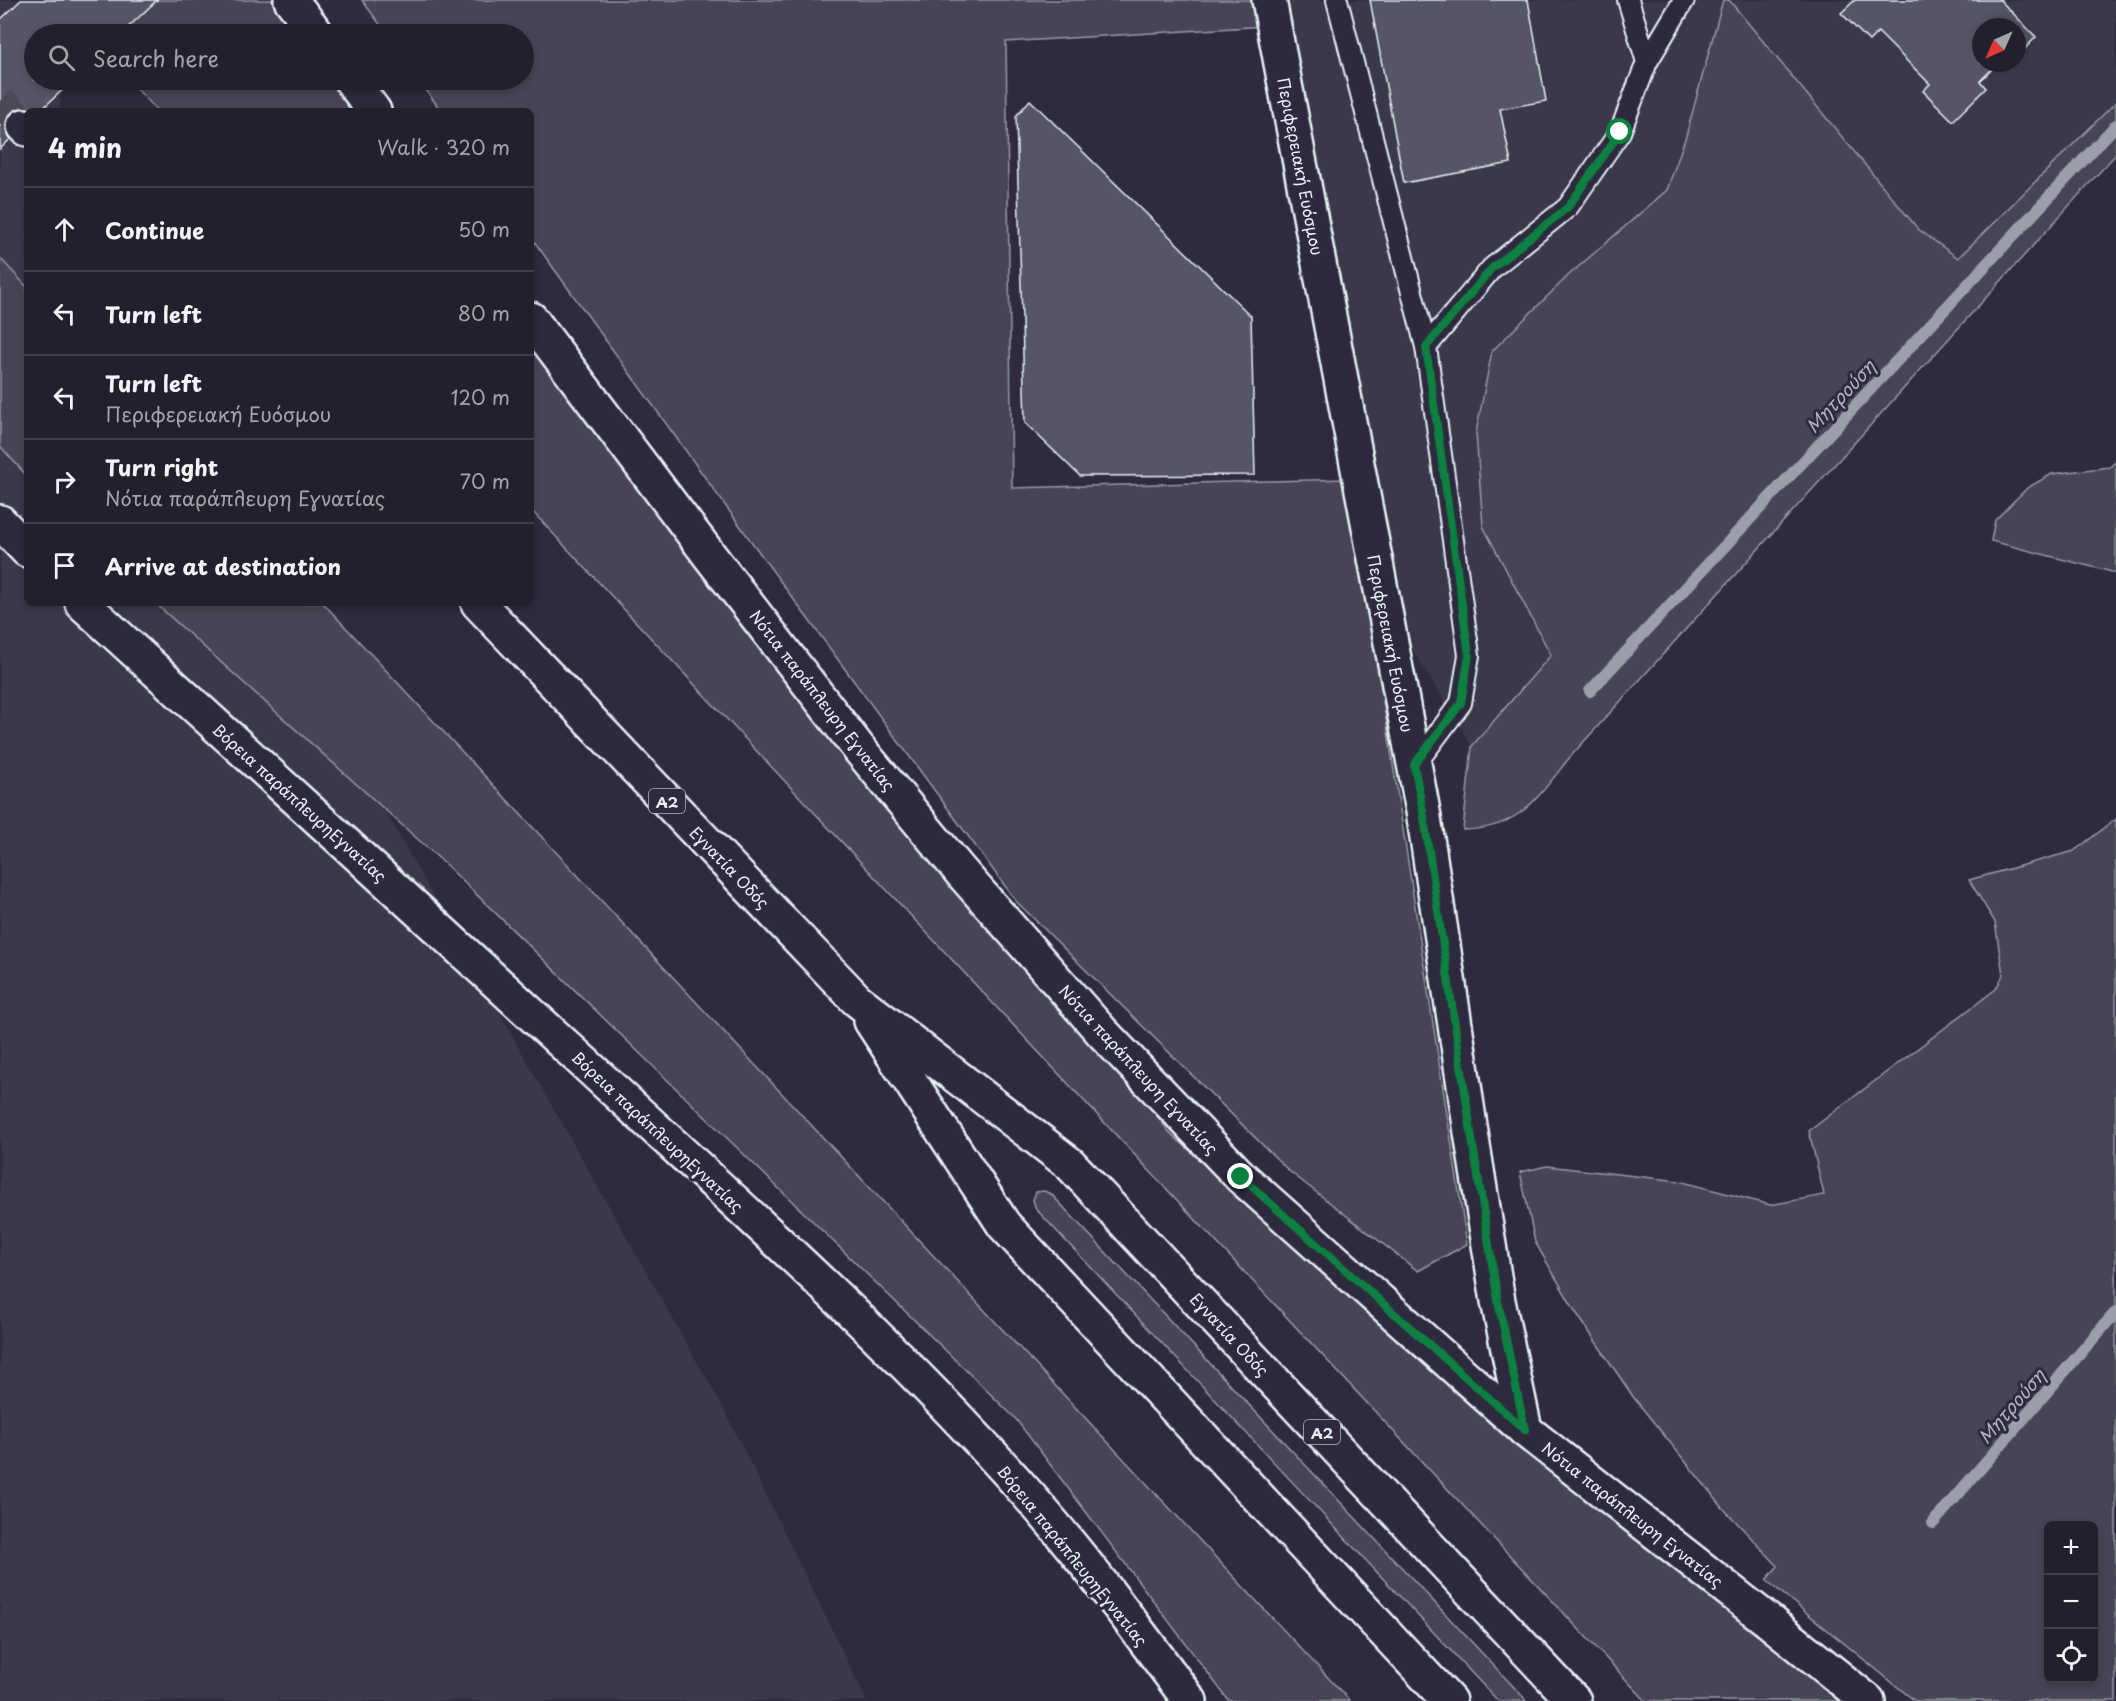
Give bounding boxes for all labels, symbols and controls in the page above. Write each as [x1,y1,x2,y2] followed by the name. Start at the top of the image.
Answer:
[1972,18,2026,72] north arrow
[24,24,534,90] search box
[45,41,78,74] icon: search
[93,41,219,74] text: Search here
[1272,75,1330,257] street label: Περιφερειακή Ευόσμου
[1606,118,1632,144] route start
[48,128,122,167] text: 4 min
[377,132,510,162] text: Walk · 320 m
[48,213,81,246] icon: ahead
[105,213,204,246] text: Continue
[458,214,510,244] text: 50 m
[48,297,81,330] icon: left
[105,297,202,330] text: Turn left
[458,298,510,328] text: 80 m
[1799,352,1882,439] water label: Μητρούση
[105,366,202,399] text: Turn left
[48,381,81,414] icon: left
[451,382,510,412] text: 120 m
[105,399,331,429] text: Περιφερειακή Ευόσμου
[105,450,218,483] text: Turn right
[48,465,81,498] icon: right
[460,466,510,496] text: 70 m
[105,483,385,513] text: Νότια παράπλευρη Εγνατίας
[48,549,81,582] icon: arrive
[105,549,341,582] text: Arrive at destination
[1362,552,1420,734] street label: Περιφερειακή Ευόσμου
[745,604,901,796] street label: Νότια παράπλευρη Εγνατίας
[208,717,392,887] street label: Βόρεια παράπλευρηΕγνατίας
[649,789,685,813] road number: Α2
[685,821,775,913] street label: Εγνατία Οδός
[1054,979,1224,1159] street label: Νότια παράπλευρη Εγνατίας
[567,1045,749,1217] street label: Βόρεια παράπλευρηΕγνατίας
[1227,1163,1253,1189] route end
[1185,1287,1275,1381] street label: Εγνατία Οδός
[1971,1362,2052,1449] water label: Μητρούση
[1304,1420,1340,1444] road number: Α2
[1537,1436,1729,1592] street label: Νότια παράπλευρη Εγνατίας
[992,1459,1154,1651] street label: Βόρεια παράπλευρηΕγνατίας
[2044,1521,2098,1683] map controls
[2044,1521,2098,1575] button: +
[2044,1575,2098,1629] button: −
[2044,1629,2098,1683] button: locate

